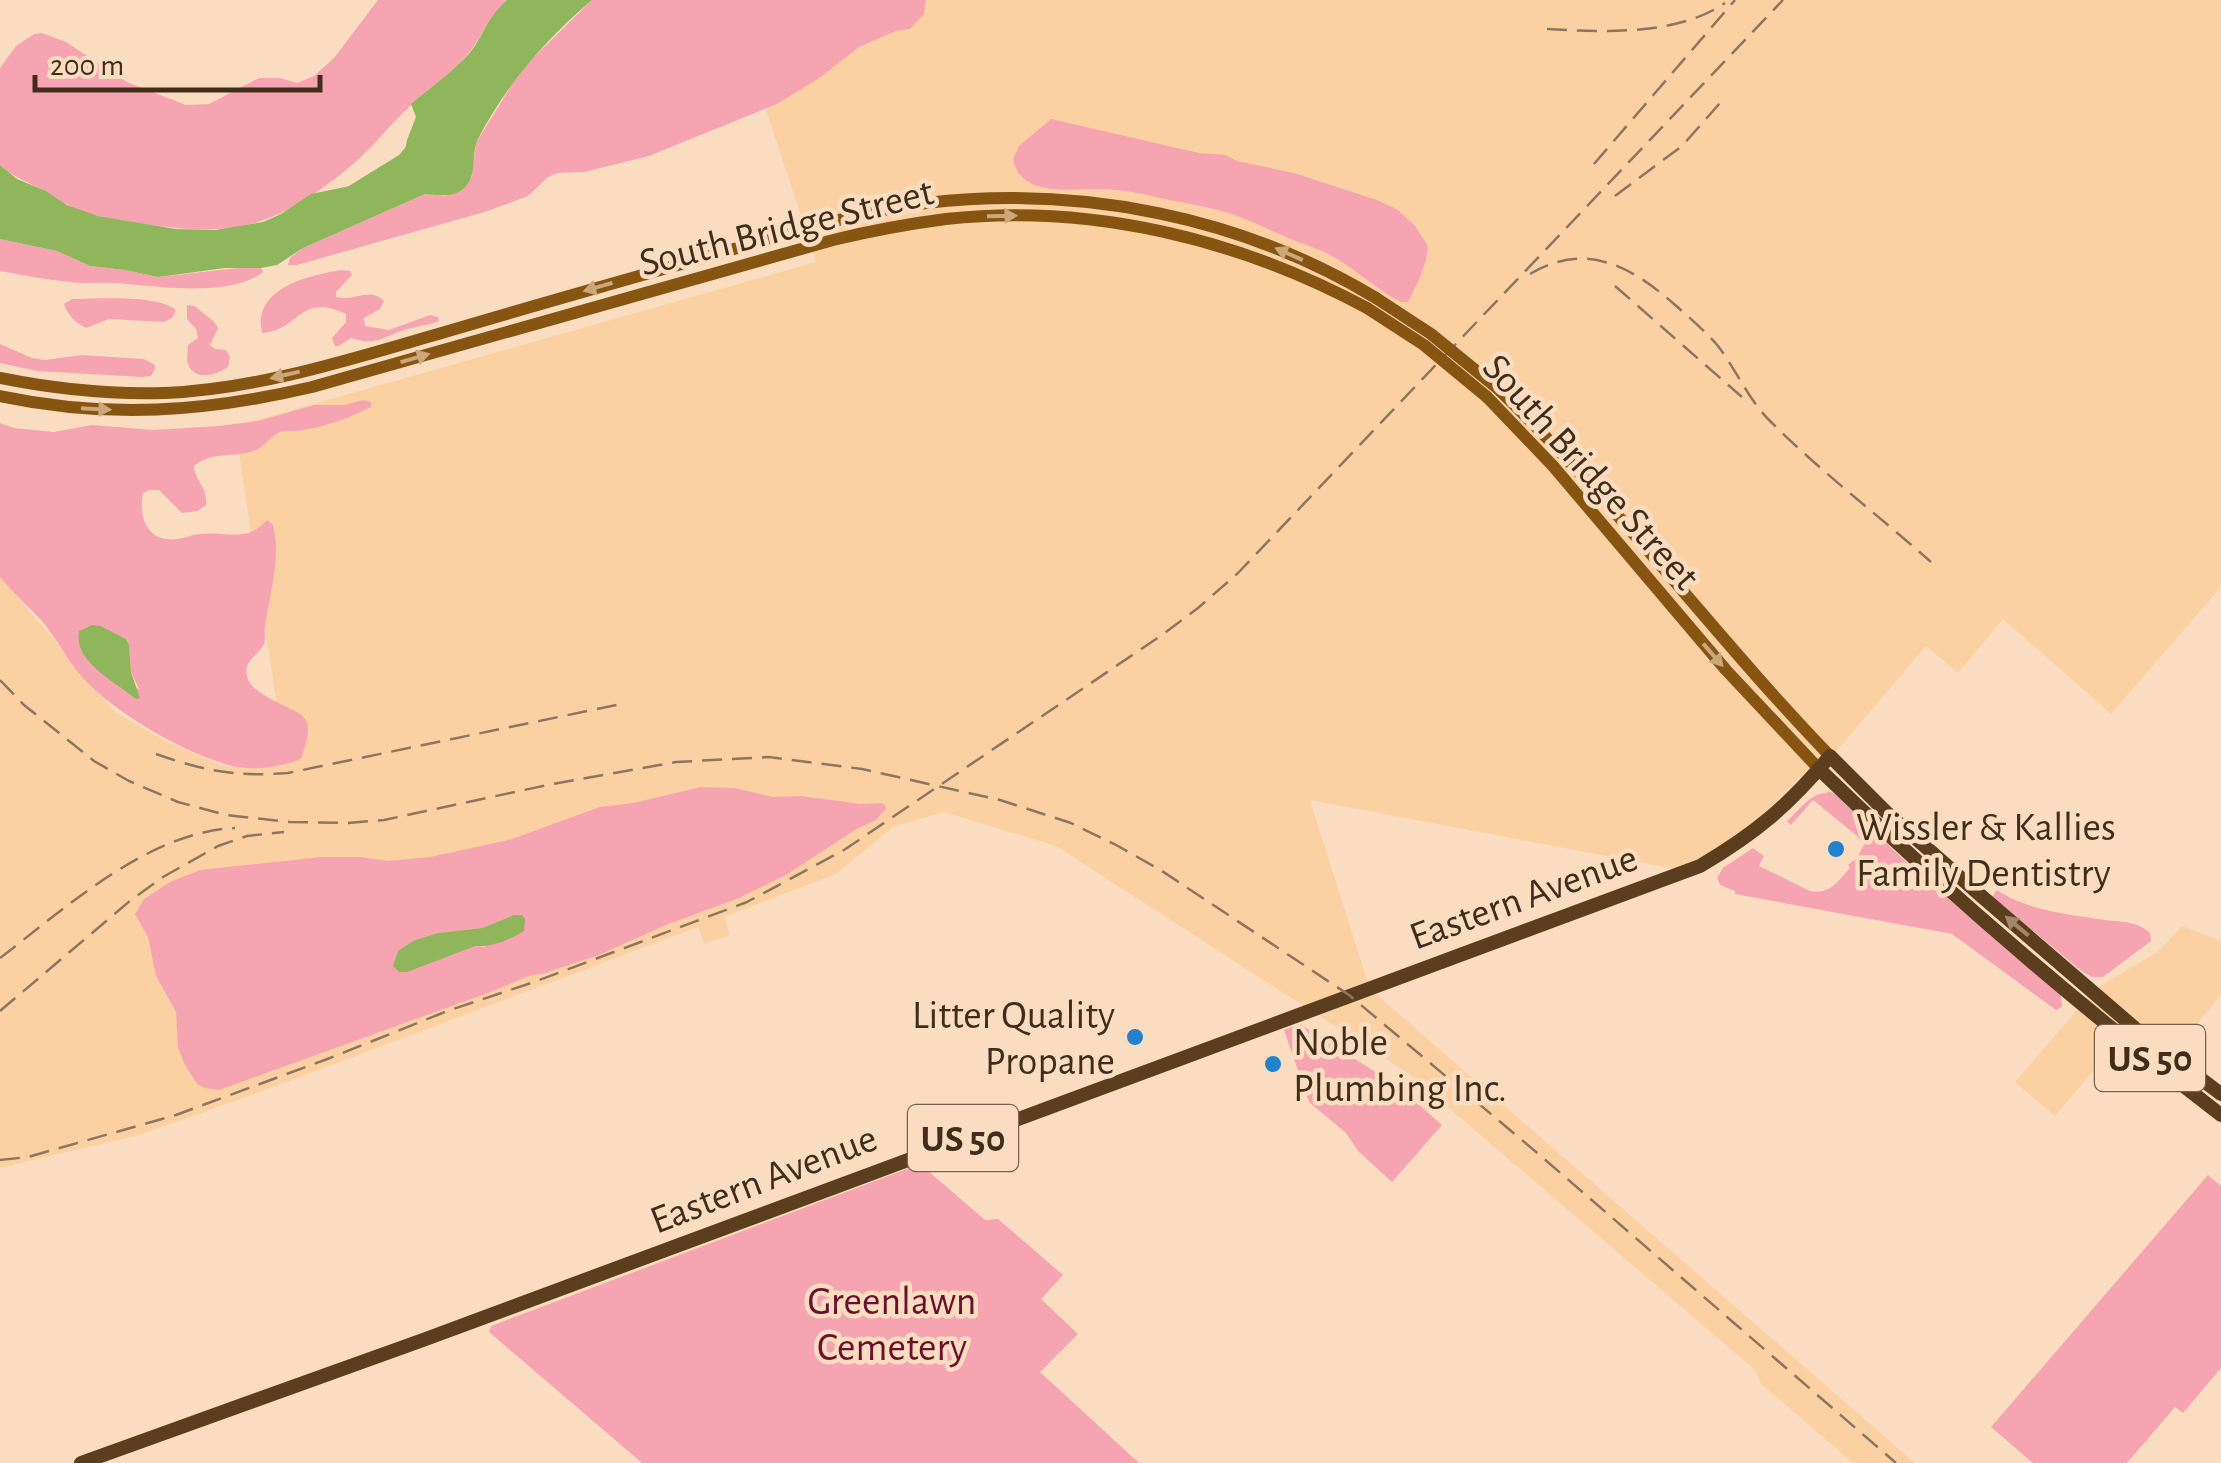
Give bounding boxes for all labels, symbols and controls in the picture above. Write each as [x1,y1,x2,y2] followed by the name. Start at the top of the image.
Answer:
[35,30,320,92] scale bar
[50,51,124,81] text: 200 m
[635,172,938,284] street label: South Bridge Street
[986,208,1018,224] one-way arrow
[1274,246,1304,262] one-way arrow
[582,280,613,296] one-way arrow
[1475,347,1706,598] street label: South Bridge Street
[400,350,431,365] one-way arrow
[269,368,300,383] one-way arrow
[81,401,113,417] one-way arrow
[1701,642,1723,667] one-way arrow
[1856,808,2116,894] place label: Wissler & Kallies Family Dentistry
[1404,838,1643,958] street label: Eastern Avenue
[1825,838,1847,860] marker: Wissler & Kallies Family Dentistry
[2004,916,2029,937] one-way arrow
[912,996,1115,1082] place label: Litter Quality Propane
[1293,1023,1507,1109] place label: Noble Plumbing Inc.
[2095,1025,2205,1091] road number: US 50
[1124,1026,1146,1048] marker: Litter Quality Propane
[1262,1053,1284,1075] marker: Noble Plumbing Inc.
[908,1105,1018,1171] road number: US 50
[645,1118,883,1241] street label: Eastern Avenue
[807,1282,977,1368] park label: Greenlawn Cemetery

